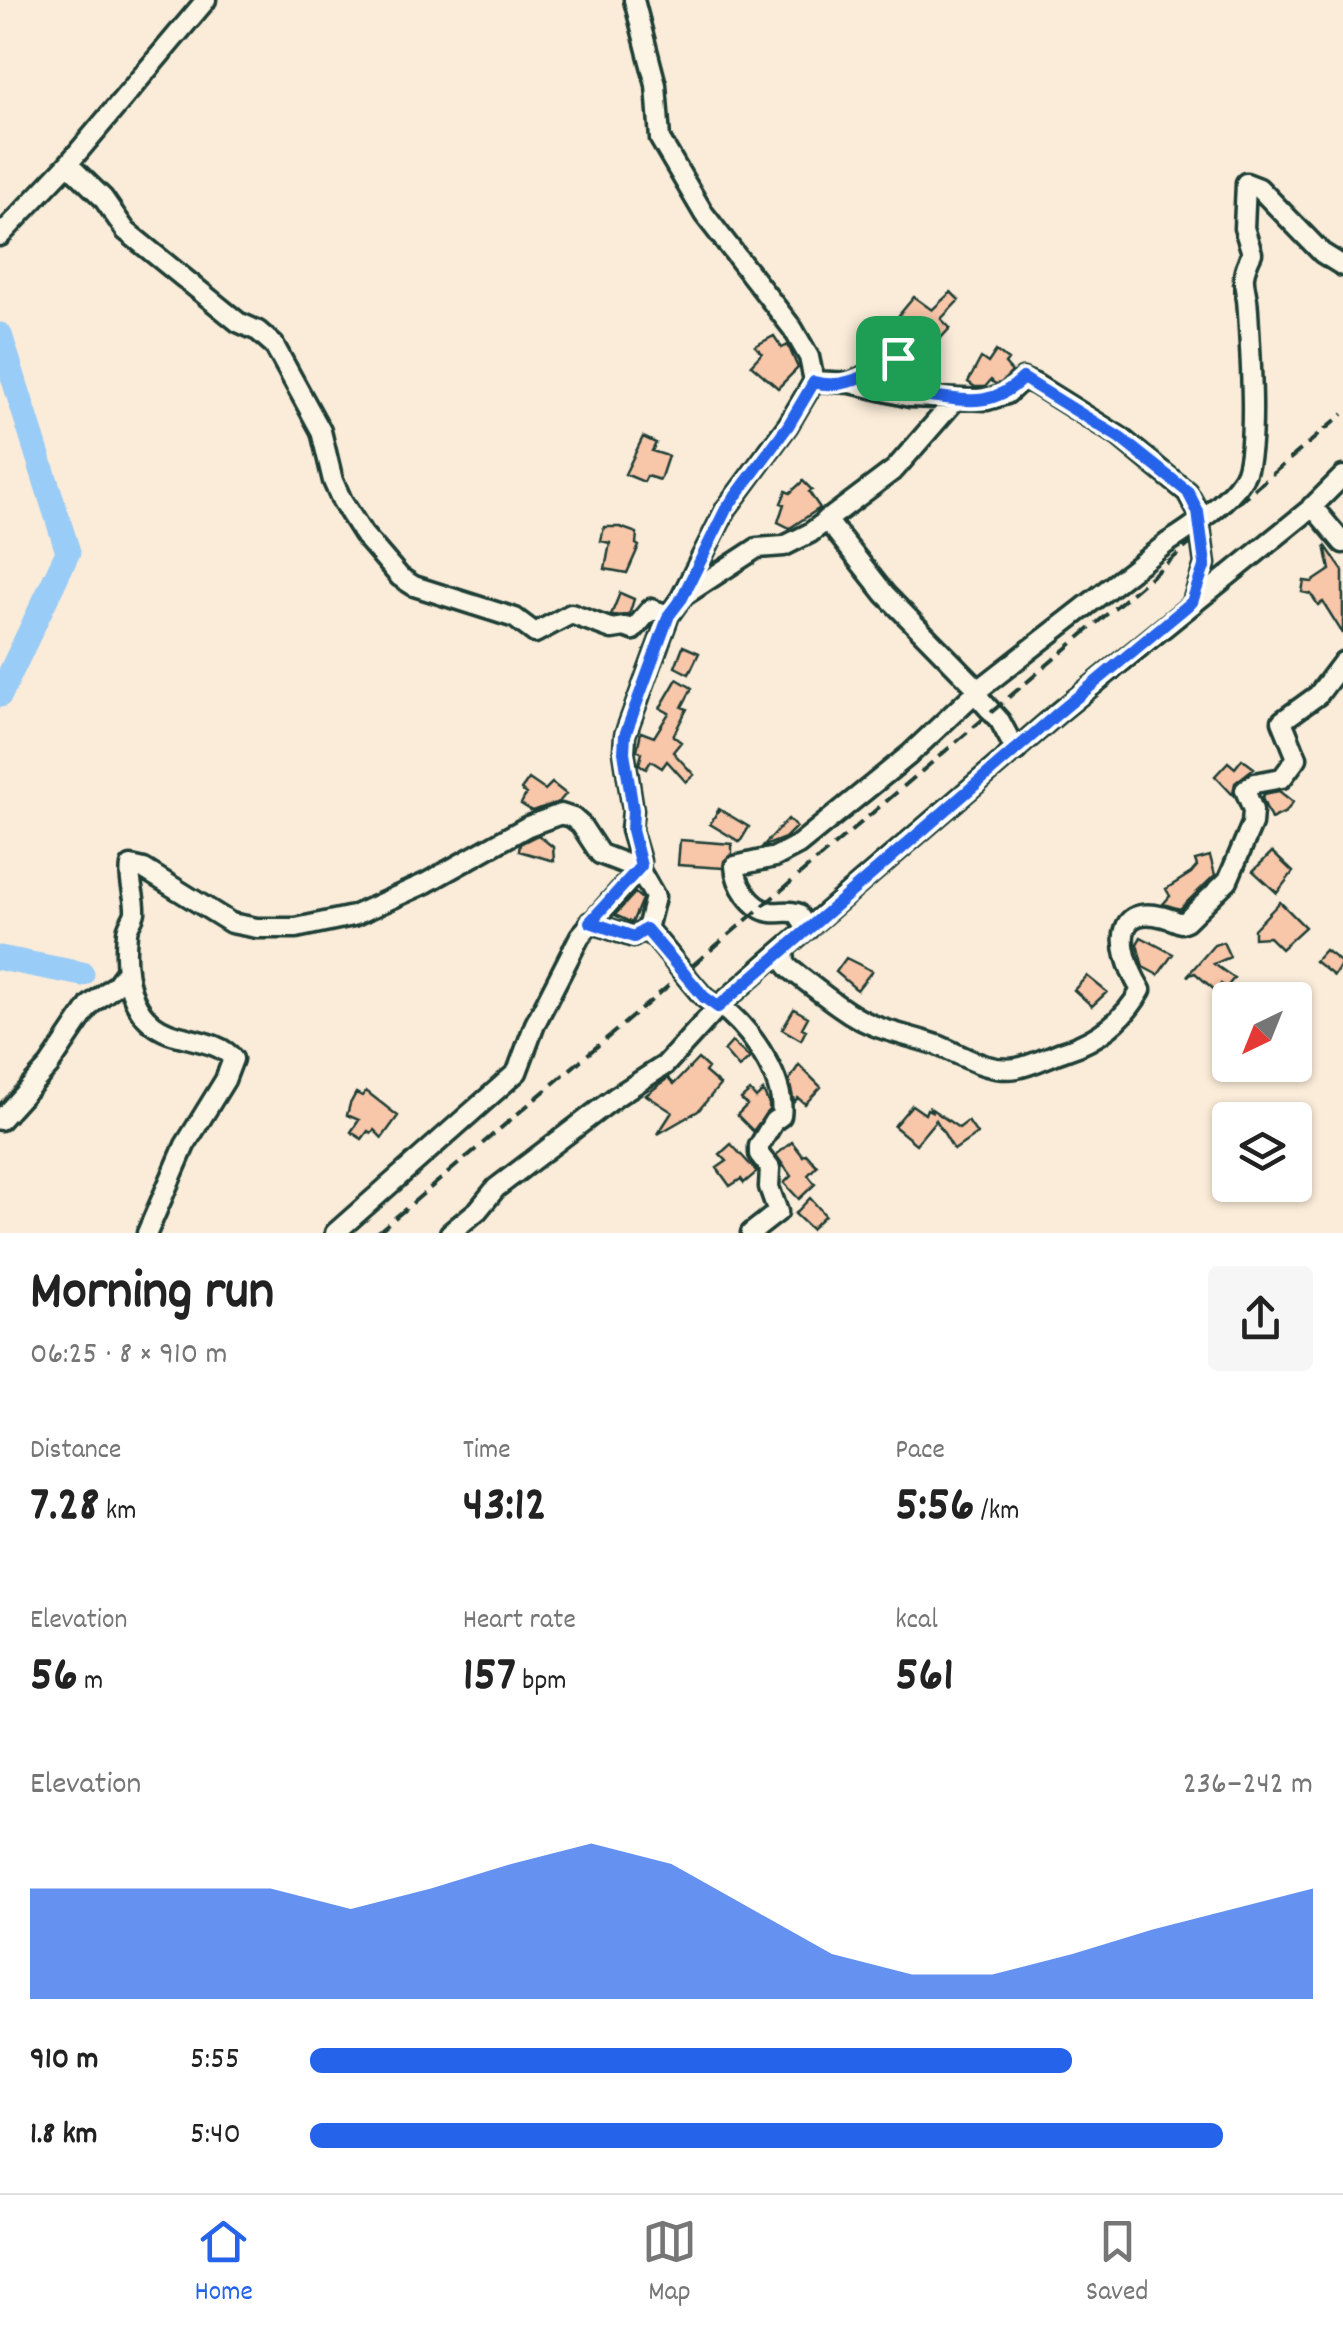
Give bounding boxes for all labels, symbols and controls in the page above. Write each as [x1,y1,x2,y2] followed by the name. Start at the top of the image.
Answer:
[856,316,941,401] pin
[871,331,926,386] icon: arrive
[1212,982,1312,1082] north arrow
[1212,982,1312,1202] map controls
[1212,1102,1312,1202] button: layers
[30,1256,274,1335] text: Morning run
[1208,1266,1313,1371] button: share
[30,1333,228,1379] text: 06:25 · 8 × 910 m
[30,1432,121,1472] text: Distance
[463,1432,511,1472] text: Time
[895,1432,945,1472] text: Pace
[30,1472,99,1544] text: 7.28
[463,1472,547,1544] text: 43:12
[895,1472,974,1544] text: 5:56
[99,1493,137,1533] text: km
[974,1493,1020,1533] text: /km
[30,1602,127,1642] text: Elevation
[463,1602,576,1642] text: Heart rate
[895,1602,938,1642] text: kcal
[30,1642,78,1714] text: 56
[463,1642,516,1714] text: 157
[895,1642,954,1714] text: 561
[78,1663,103,1703] text: m
[516,1663,567,1703] text: bpm
[30,1763,141,1809] text: Elevation
[1183,1763,1313,1809] text: 236–242 m
[30,2038,98,2084] text: 910 m
[190,2038,240,2084] text: 5:55
[30,2113,98,2159] text: 1.8 km
[190,2113,241,2159] text: 5:40
[195,2214,253,2314] tab: Home
[642,2214,697,2314] tab: Map
[1086,2214,1148,2314] tab: Saved

